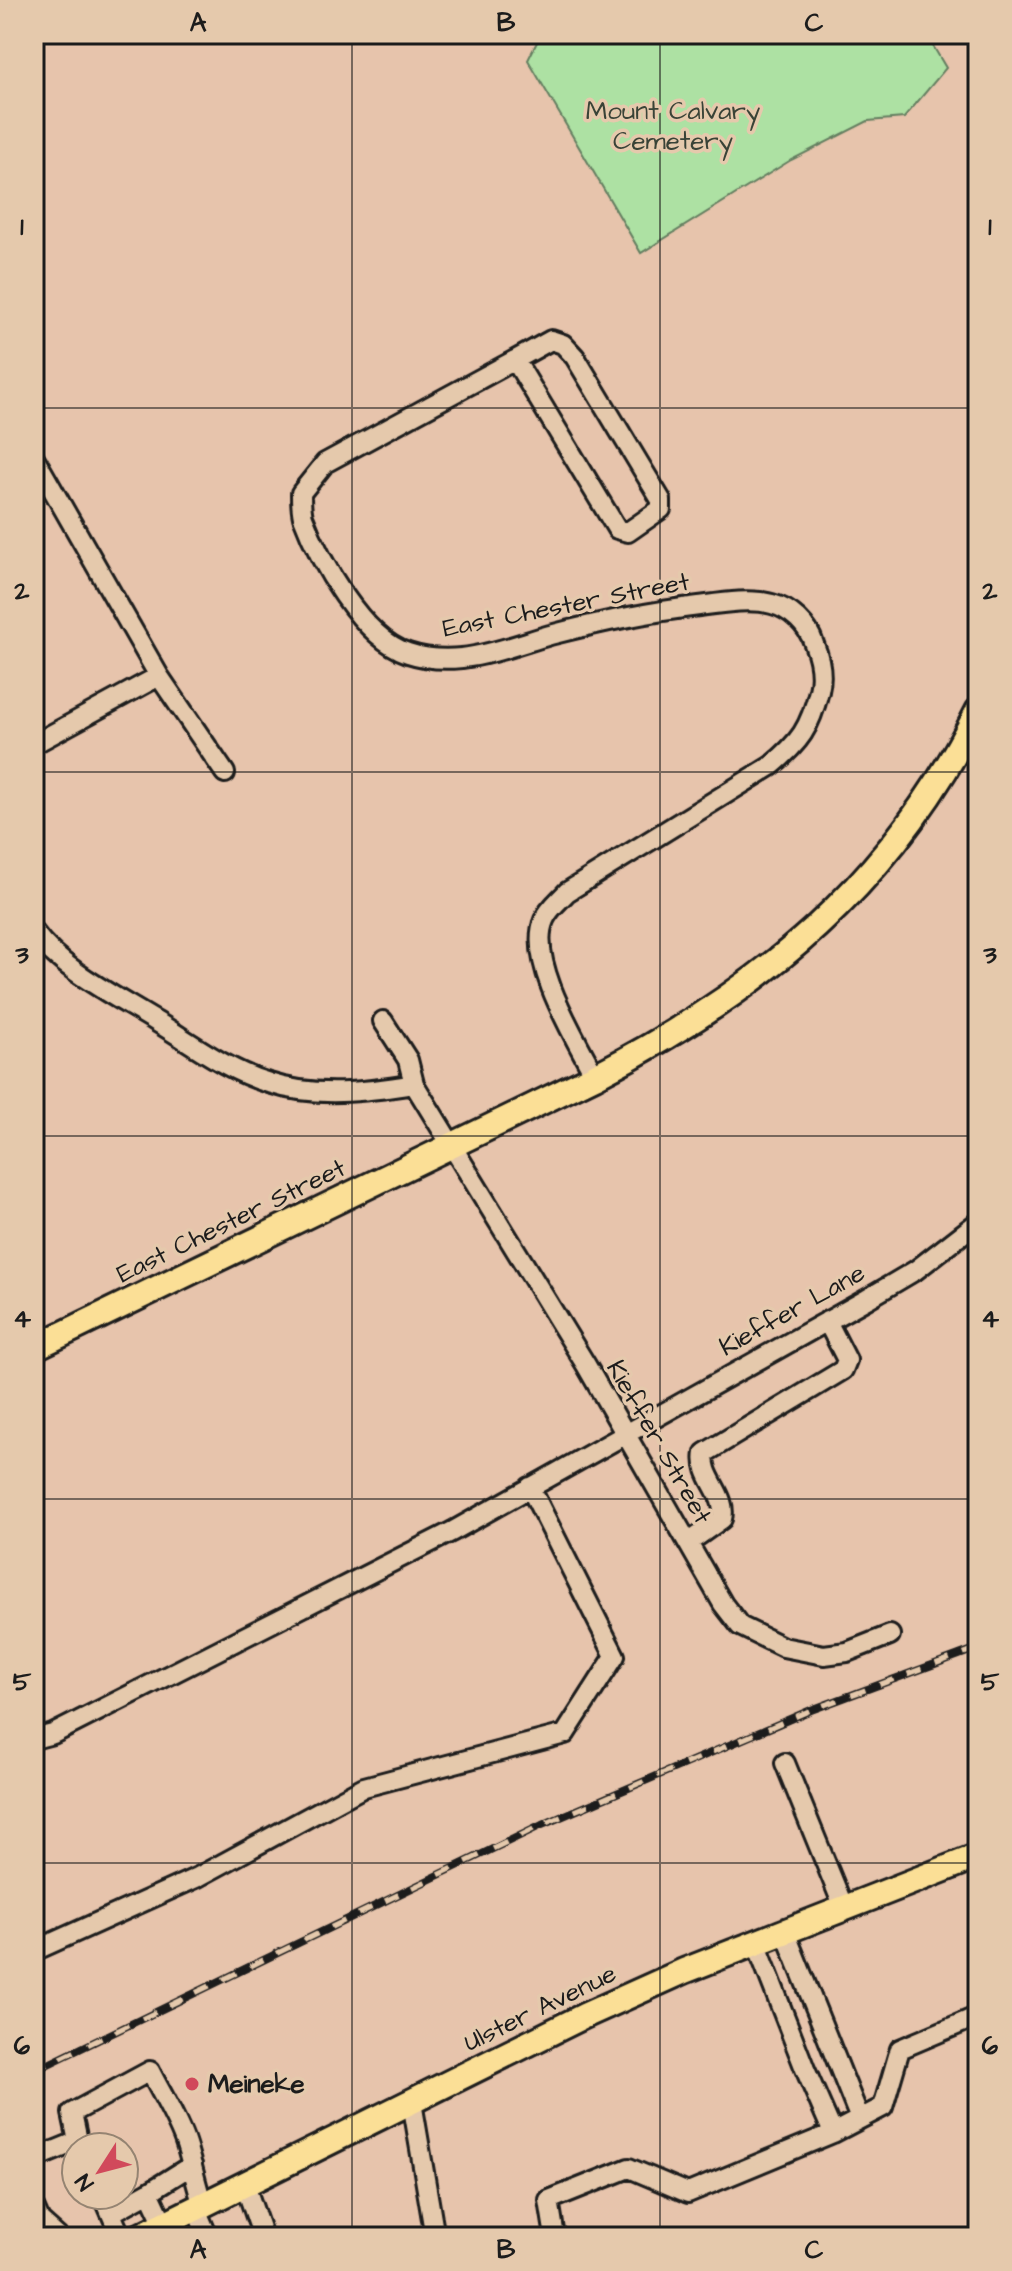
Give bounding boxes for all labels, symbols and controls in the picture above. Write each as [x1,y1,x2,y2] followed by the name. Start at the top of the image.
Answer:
[190,5,207,41] text: A
[497,5,516,41] text: B
[805,5,824,41] text: C
[586,93,760,161] park label: Mount Calvary Cemetery
[20,209,24,245] text: 1
[988,209,992,245] text: 1
[440,563,693,647] street label: East Chester Street
[14,573,30,609] text: 2
[982,573,998,609] text: 2
[14,937,29,973] text: 3
[982,937,997,973] text: 3
[111,1150,352,1292] street label: East Chester Street
[713,1255,871,1365] street label: Kieffer Lane
[13,1301,31,1337] text: 4
[981,1301,999,1337] text: 4
[597,1353,721,1531] street label: Kieffer Street
[13,1664,32,1700] text: 5
[981,1664,1000,1700] text: 5
[458,1956,622,2060] street label: Ulster Avenue
[14,2028,31,2064] text: 6
[982,2028,999,2064] text: 6
[208,2066,305,2102] place label: Meineke
[183,2075,201,2093] marker: Meineke
[60,2131,140,2211] north arrow
[68,2167,102,2197] text: N
[190,2232,207,2268] text: A
[497,2232,516,2268] text: B
[805,2232,824,2268] text: C

